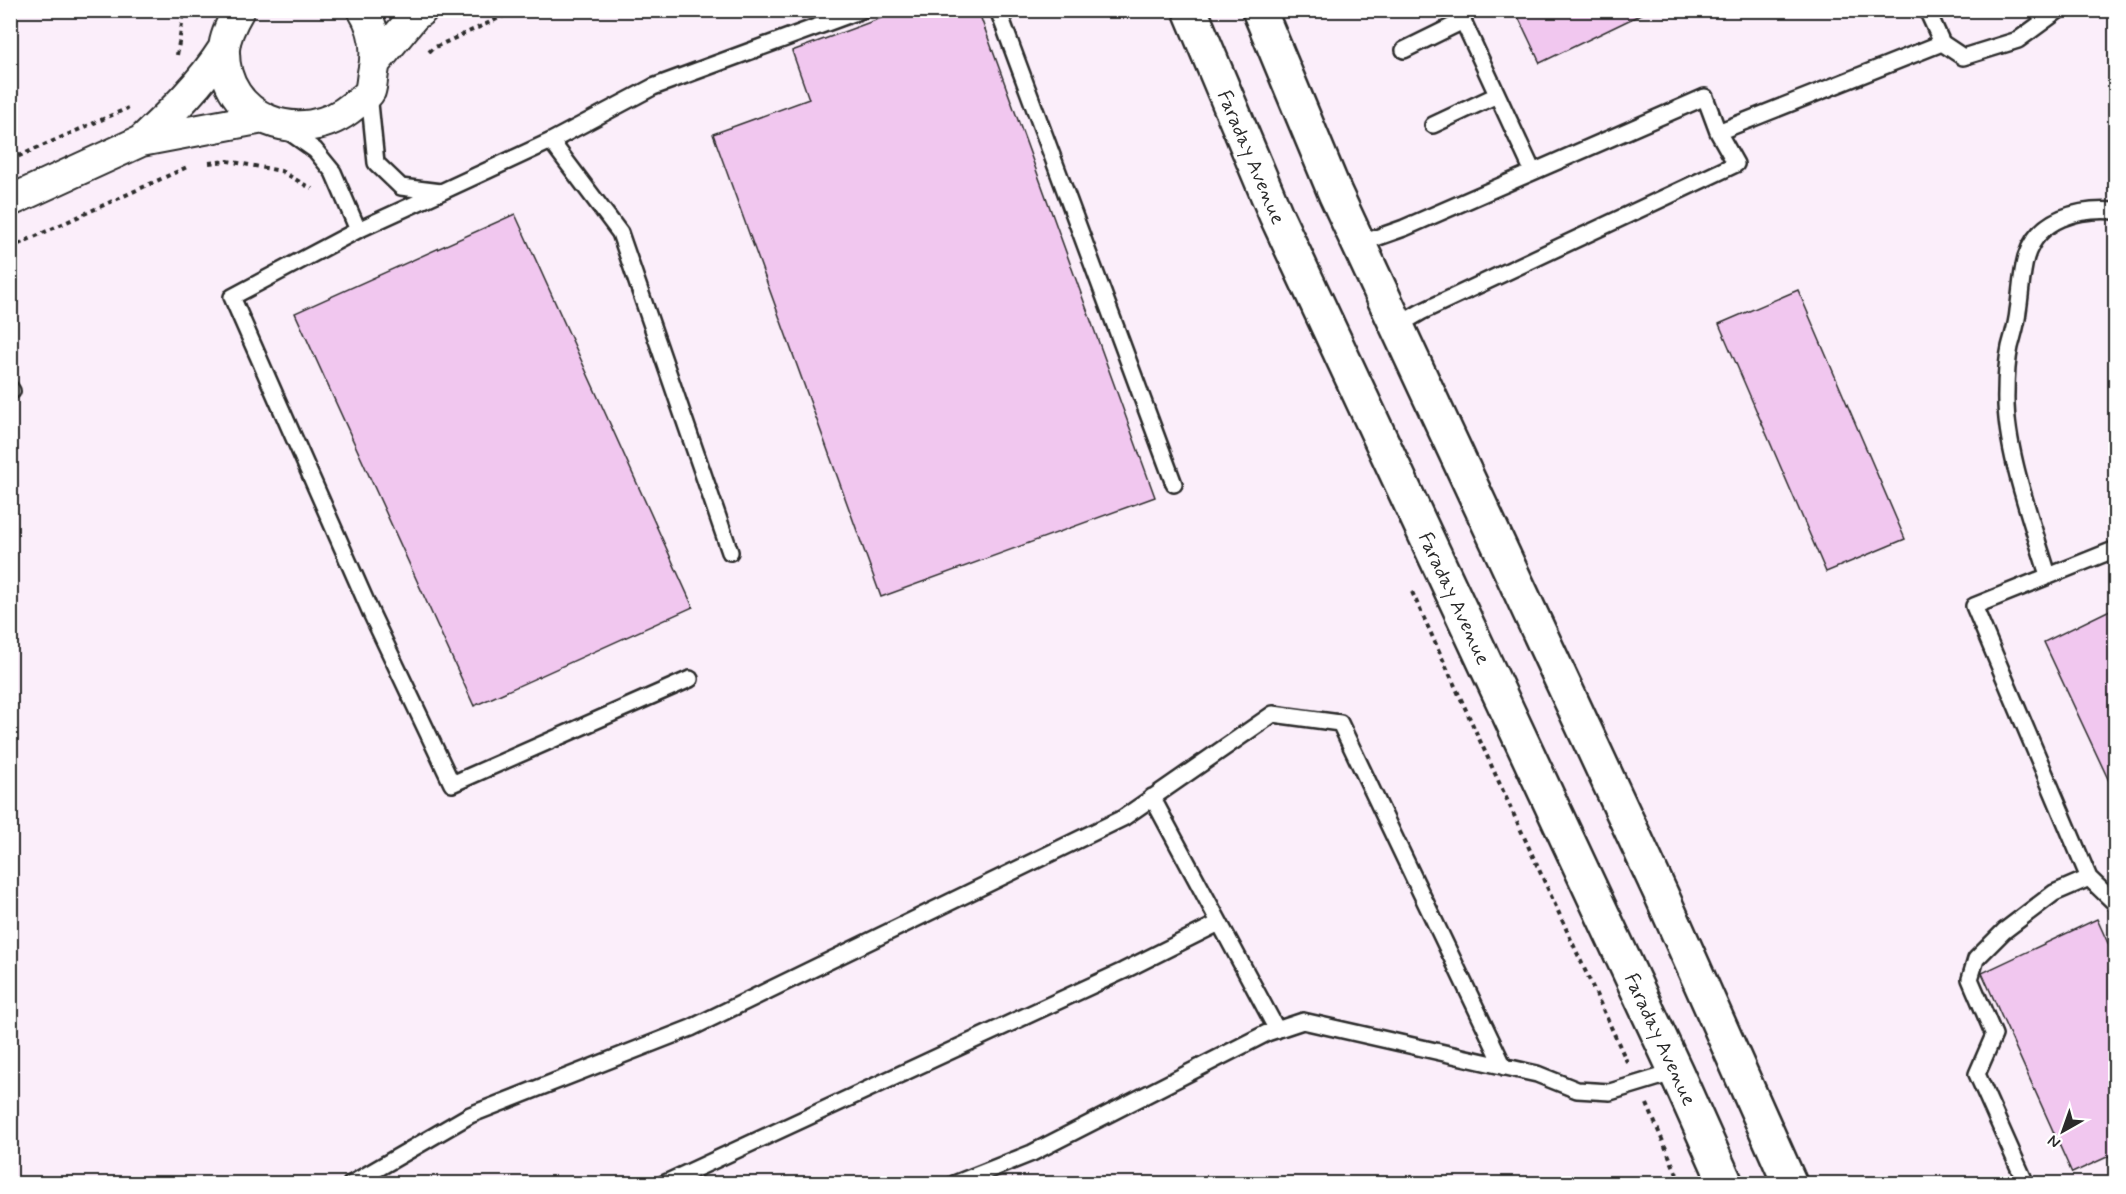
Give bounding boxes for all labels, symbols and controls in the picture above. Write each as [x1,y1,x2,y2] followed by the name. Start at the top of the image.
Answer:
[1210,86,1291,229] street label: Faraday Avenue
[1411,528,1496,669] street label: Faraday Avenue
[1617,969,1702,1110] street label: Faraday Avenue
[2033,1101,2093,1161] north arrow
[2043,1130,2065,1153] text: N

